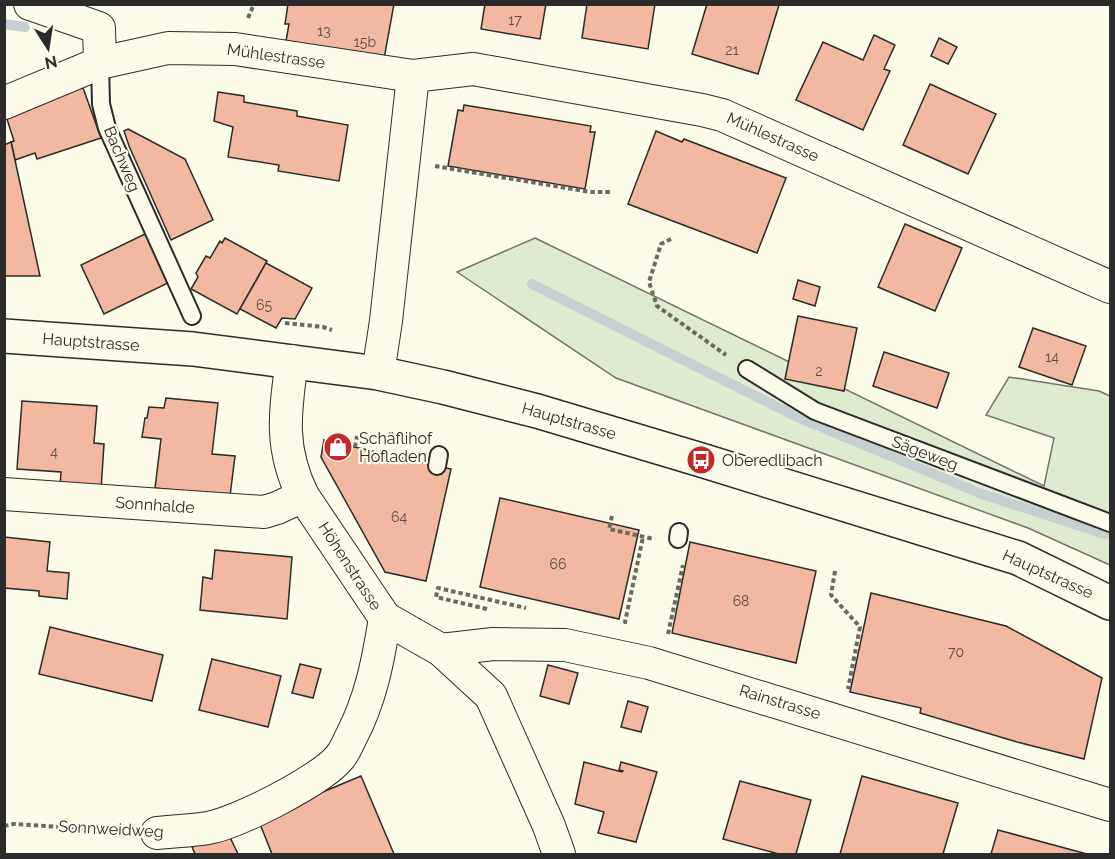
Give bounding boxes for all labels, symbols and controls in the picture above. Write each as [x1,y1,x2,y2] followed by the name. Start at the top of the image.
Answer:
[508,12,522,28] house number: 17
[18,18,78,78] north arrow
[317,23,331,39] house number: 13
[354,34,376,50] house number: 15b
[226,40,326,72] street label: Mühlestrasse
[725,42,739,58] house number: 21
[43,52,59,73] text: N
[724,108,822,166] street label: Mühlestrasse
[100,123,144,195] street label: Bachweg
[256,297,272,313] house number: 65
[42,329,140,355] street label: Hauptstrasse
[1045,349,1059,365] house number: 14
[815,363,823,379] house number: 2
[520,398,618,444] street label: Hauptstrasse
[359,429,433,466] place label: Schäflihof Hofladen
[322,431,354,463] shop icon: Schäflihof Hofladen
[889,432,961,474] street label: Sägeweg
[50,444,58,460] house number: 4
[685,444,717,476] bus stop icon: Oberedlibach
[722,451,823,470] place label: Oberedlibach
[115,493,195,517] street label: Sonnhalde
[391,509,407,525] house number: 64
[314,518,386,614] street label: Höhenstrasse
[1000,546,1096,602] street label: Hauptstrasse
[550,556,566,572] house number: 66
[733,593,749,609] house number: 68
[948,644,964,660] house number: 70
[737,681,823,723] street label: Rainstrasse
[58,817,164,841] street label: Sonnweidweg

